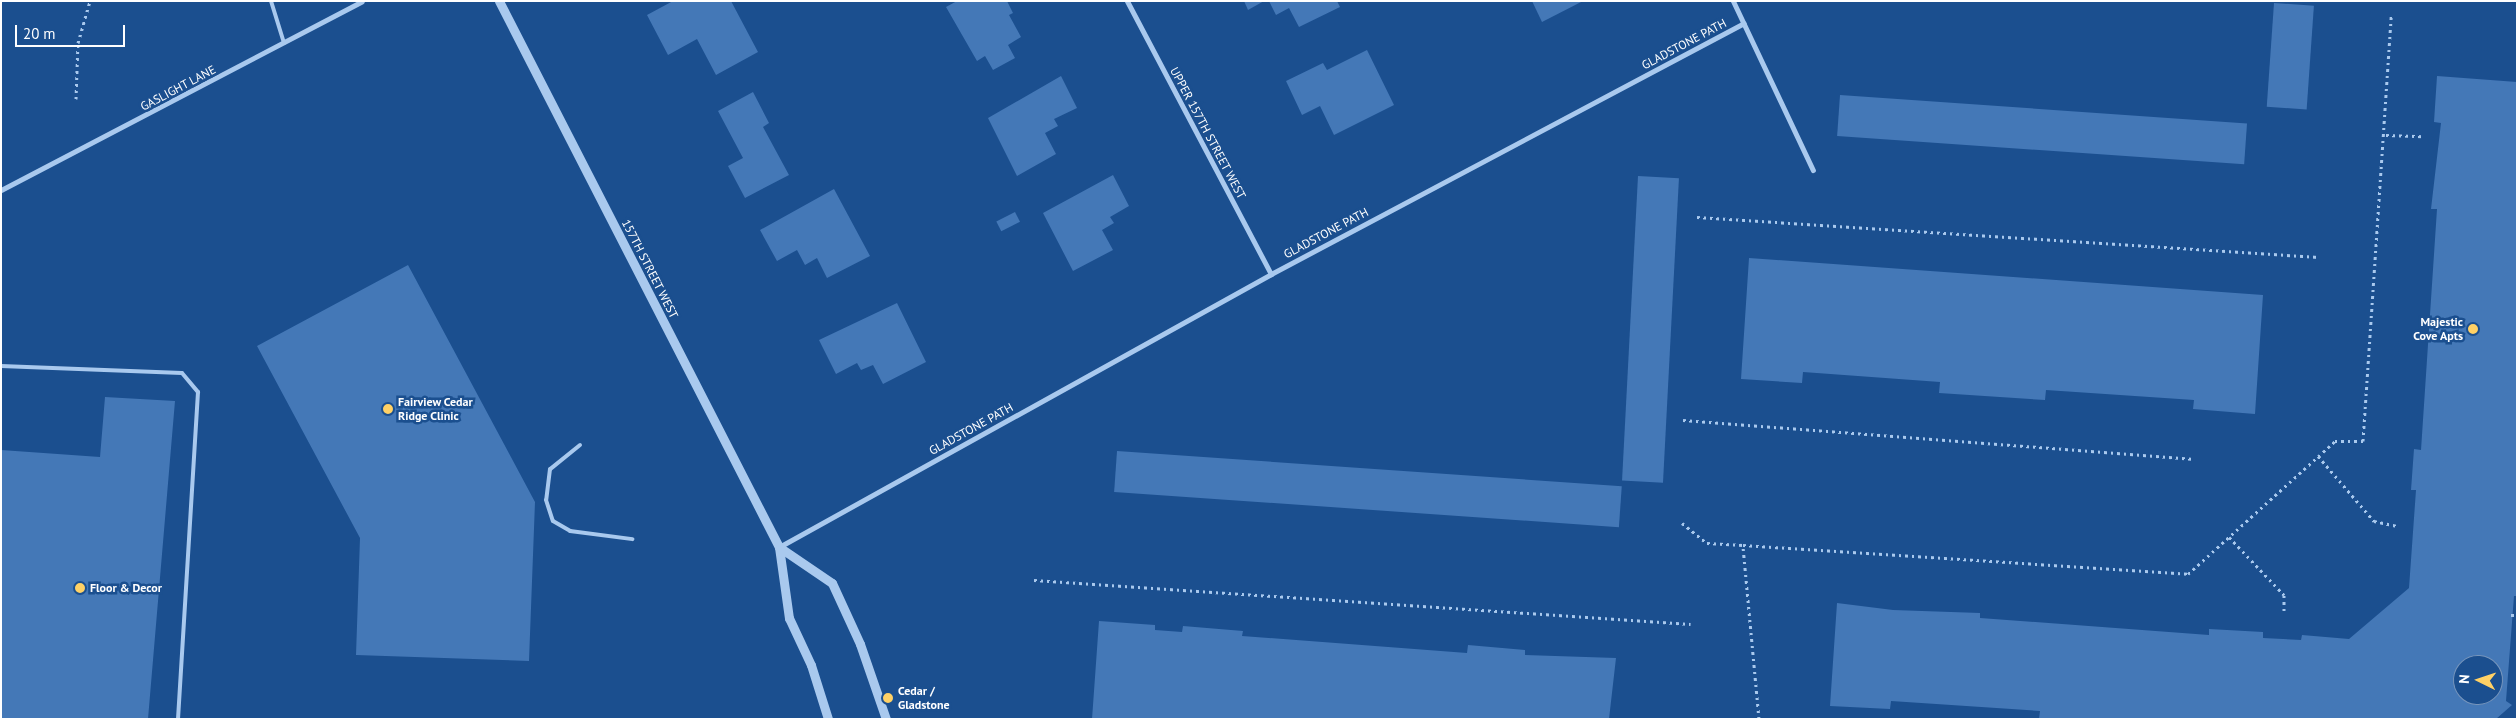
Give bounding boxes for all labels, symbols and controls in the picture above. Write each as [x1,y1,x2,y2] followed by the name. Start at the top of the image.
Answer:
[18,15,128,47] scale bar
[1639,16,1729,72] street label: GLADSTONE PATH
[23,24,56,43] text: 20 m
[138,62,218,114] street label: GASLIGHT LANE
[1167,64,1249,202] street label: UPPER 157TH STREET WEST
[1281,205,1371,261] street label: GLADSTONE PATH
[619,217,681,321] street label: 157TH STREET WEST
[2413,315,2463,343] place label: Majestic Cove Apts
[2467,323,2479,335] marker: Majestic Cove Apts
[398,395,473,423] place label: Fairview Cedar Ridge Clinic
[927,400,1015,458] street label: GLADSTONE PATH
[382,403,394,415] marker: Fairview Cedar Ridge Clinic
[90,581,162,595] place label: Floor & Decor
[74,582,86,594] marker: Floor & Decor
[2453,655,2503,705] north arrow
[2455,674,2473,684] text: N
[898,684,950,712] place label: Cedar / Gladstone
[882,692,894,704] marker: Cedar / Gladstone

